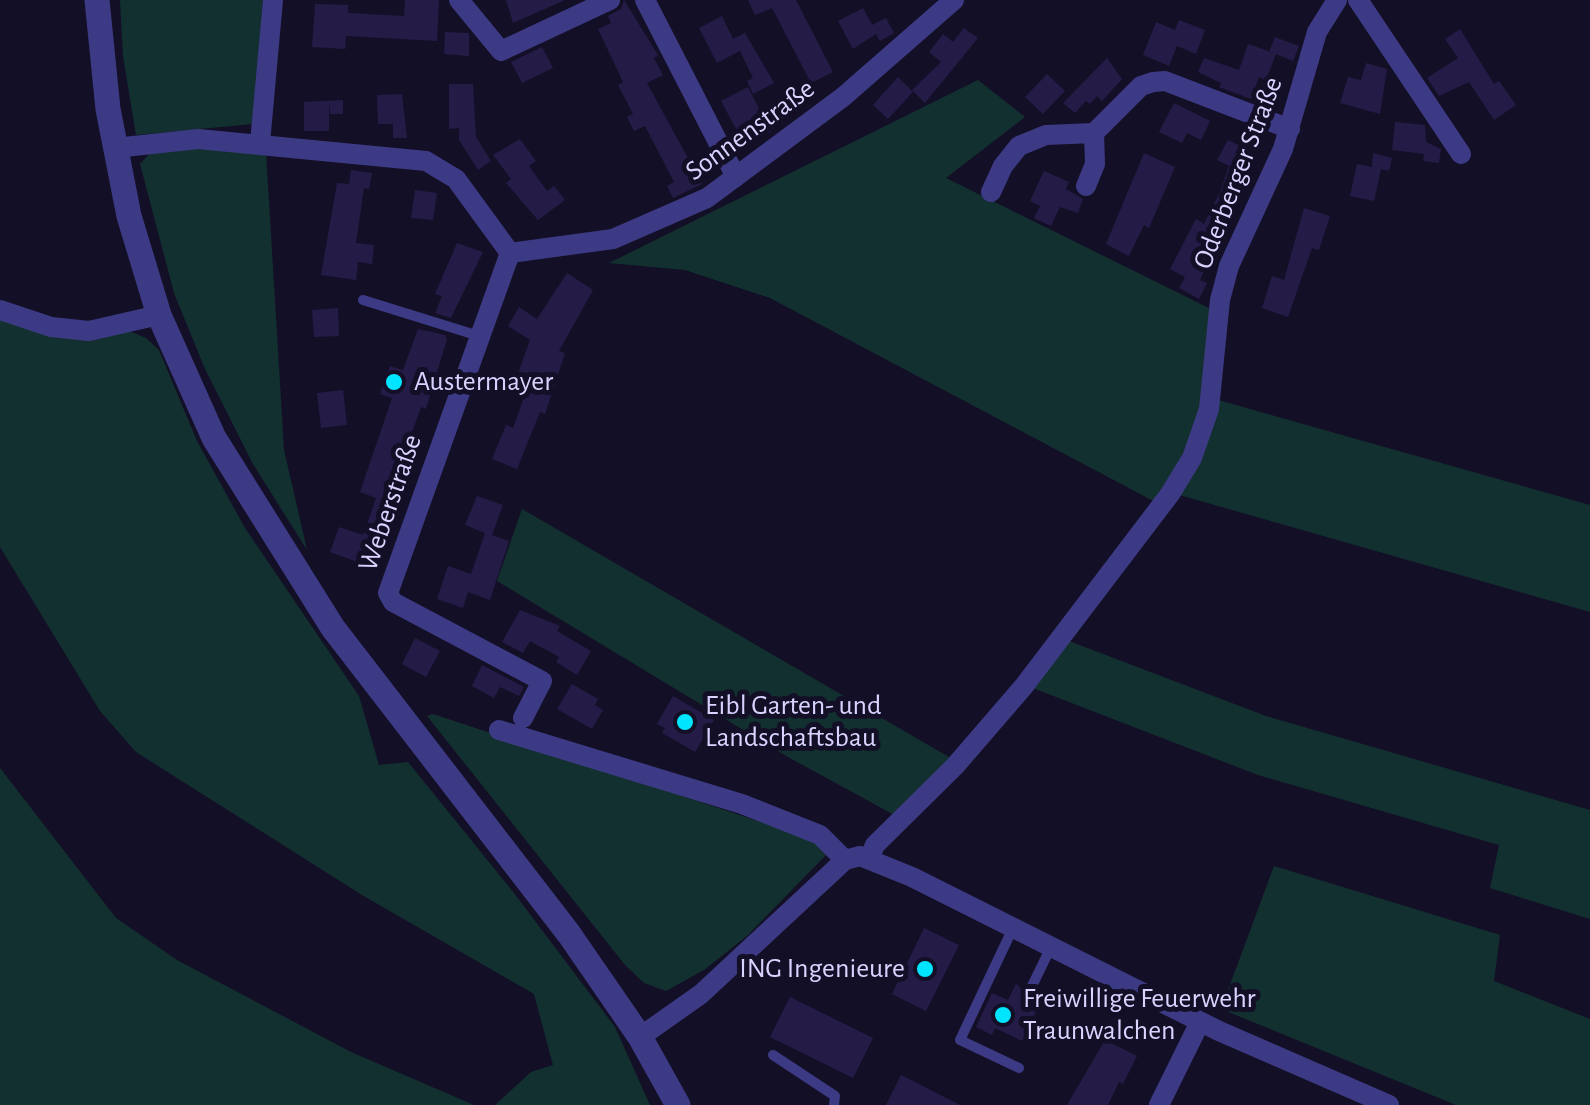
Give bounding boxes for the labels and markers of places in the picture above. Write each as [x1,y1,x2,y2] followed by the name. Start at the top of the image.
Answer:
[414,365,553,399] place label: Austermayer
[383,371,405,393] marker: Austermayer
[705,689,881,755] place label: Eibl Garten- und Landschaftsbau
[674,711,696,733] marker: Eibl Garten- und Landschaftsbau
[739,952,905,986] place label: ING Ingenieure
[914,958,936,980] marker: ING Ingenieure
[1023,982,1256,1048] place label: Freiwillige Feuerwehr Traunwalchen
[992,1004,1014,1026] marker: Freiwillige Feuerwehr Traunwalchen

